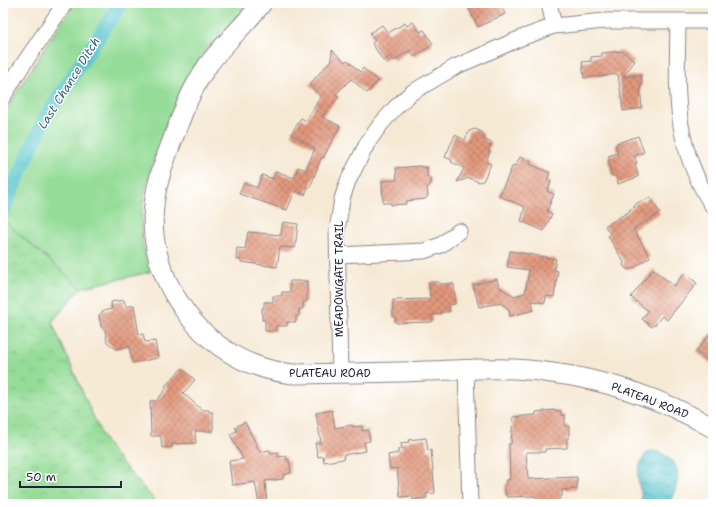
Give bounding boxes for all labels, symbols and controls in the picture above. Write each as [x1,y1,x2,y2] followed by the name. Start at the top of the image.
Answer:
[34,34,104,132] water label: Last Chance Ditch
[332,221,347,337] street label: MEADOWGATE TRAIL
[289,366,371,381] street label: PLATEAU ROAD
[609,379,691,422] street label: PLATEAU ROAD
[20,463,121,489] scale bar
[26,469,56,485] text: 50 m

